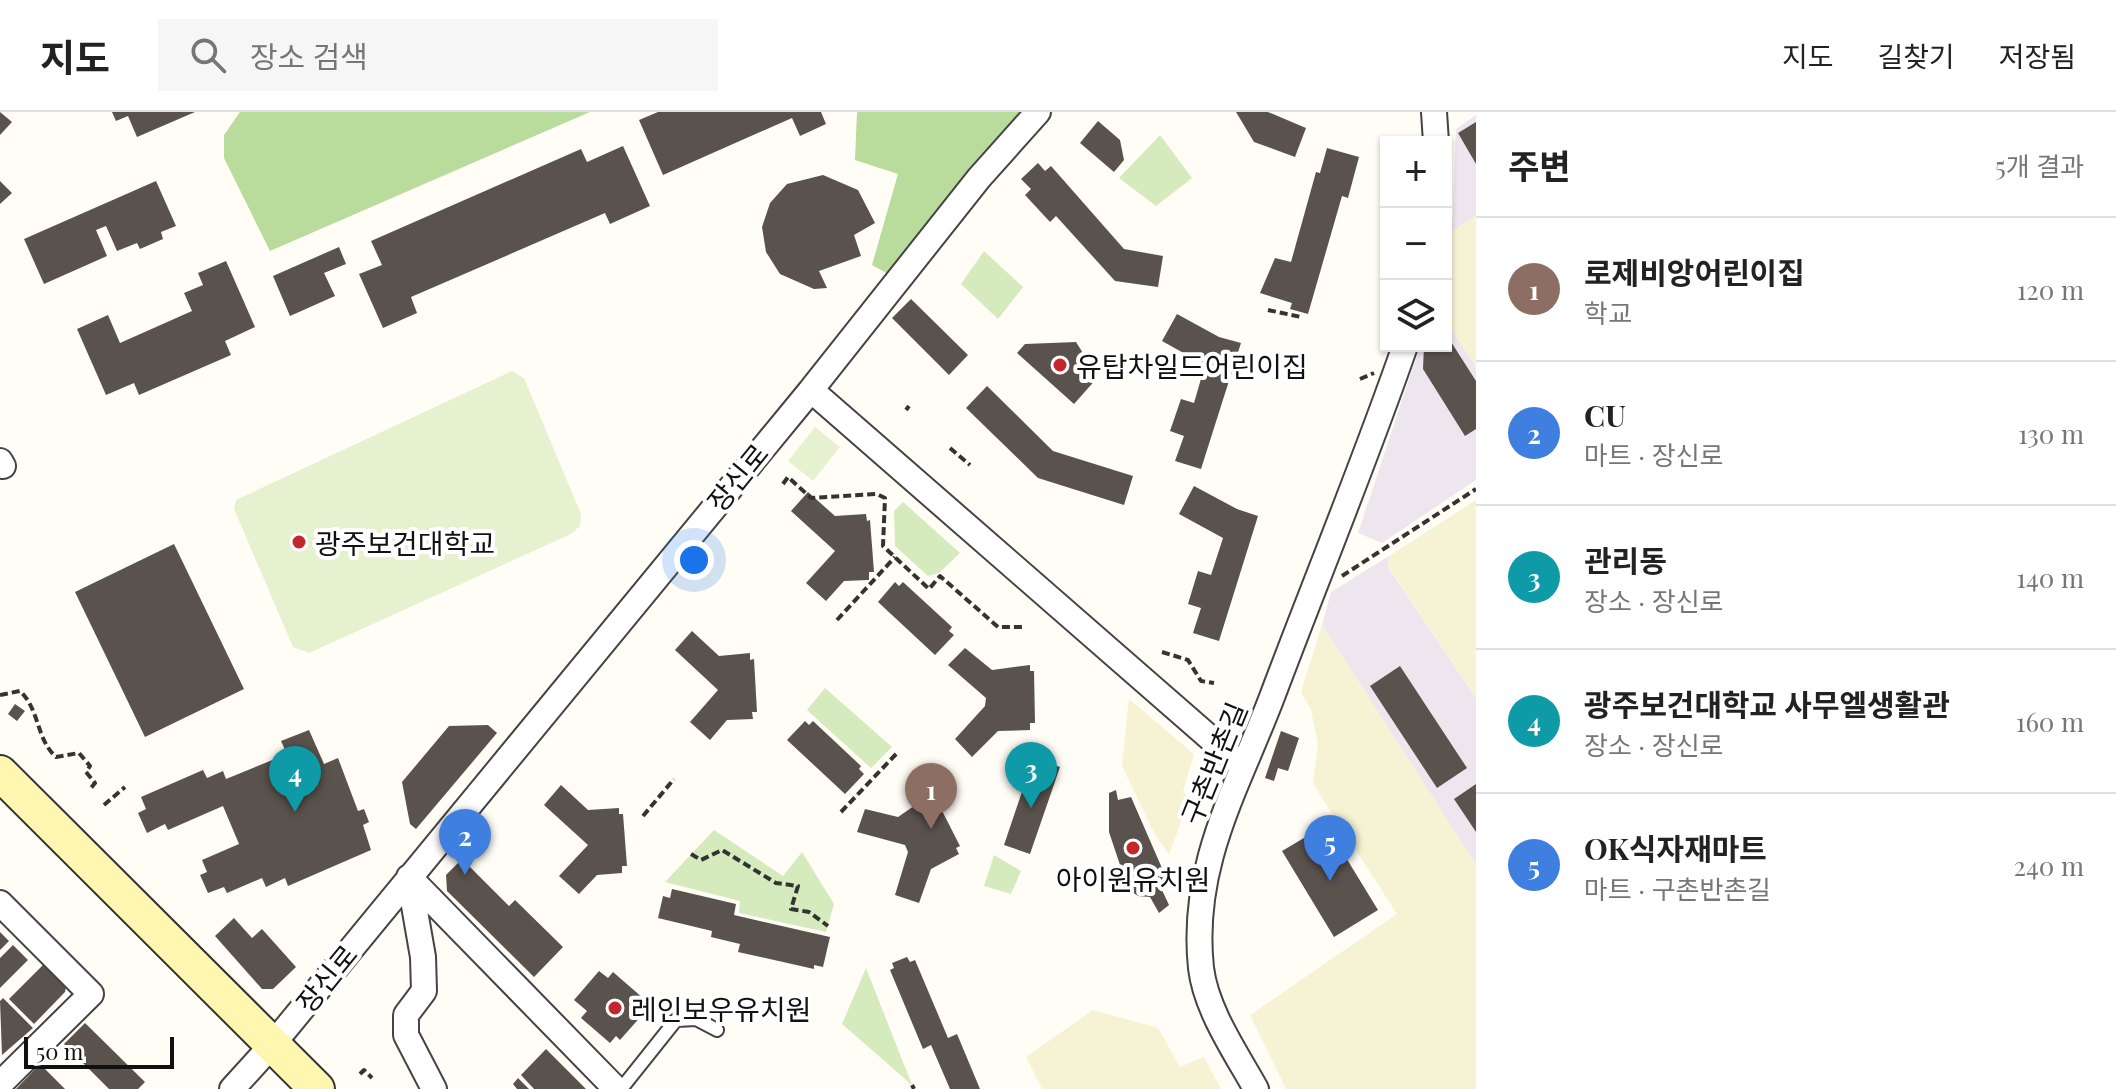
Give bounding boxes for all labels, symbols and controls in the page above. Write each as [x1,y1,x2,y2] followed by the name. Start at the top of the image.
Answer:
[158,19,718,91] search box
[40,31,110,82] text: 지도
[186,33,230,77] icon: search
[250,36,368,76] text: 장소 검색
[1782,37,1833,74] text: 지도
[1877,37,1955,74] text: 길찾기
[1999,37,2076,74] text: 저장됨
[1380,136,1452,352] map controls
[1380,136,1452,208] button: +
[1508,142,1571,188] text: 주변
[1995,148,2084,183] text: 5개 결과
[1380,208,1452,280] button: −
[1584,252,1805,292] text: 로제비앙어린이집
[1529,272,1539,307] text: 1
[2017,272,2084,307] text: 120 m
[1380,280,1452,352] button: layers
[1584,295,1632,330] text: 학교
[1076,347,1308,384] place label: 유탑차일드어린이집
[1051,356,1069,374] marker: 유탑차일드어린이집
[1584,395,1626,435] text: CU
[1527,416,1541,451] text: 2
[2018,416,2084,451] text: 130 m
[698,435,776,519] street label: 장신로
[1584,437,1723,472] text: 마트 · 장신로
[315,524,495,561] place label: 광주보건대학교
[290,533,308,551] marker: 광주보건대학교
[674,540,714,580] your location
[1584,540,1667,580] text: 관리동
[1528,560,1540,595] text: 3
[2016,560,2084,595] text: 140 m
[1584,583,1723,618] text: 장소 · 장신로
[1584,684,1950,724] text: 광주보건대학교 사무엘생활관
[1172,696,1254,830] street label: 구촌반촌길
[1527,704,1541,739] text: 4
[2016,704,2084,739] text: 160 m
[1584,727,1723,762] text: 장소 · 장신로
[1005,742,1057,808] pin: 3
[269,746,321,812] pin: 4
[905,763,957,829] pin: 1
[439,809,491,875] pin: 2
[1304,815,1356,881] pin: 5
[1584,828,1767,868] text: OK식자재마트
[1124,839,1142,857] marker: 아이원유치원
[1528,848,1540,883] text: 5
[2014,848,2084,883] text: 240 m
[1056,860,1210,897] place label: 아이원유치원
[1584,871,1771,906] text: 마트 · 구촌반촌길
[287,936,365,1020] street label: 장신로
[631,990,811,1027] place label: 레인보우유치원
[606,999,624,1017] marker: 레인보우유치원
[24,1033,174,1069] scale bar
[36,1036,83,1066] text: 50 m

